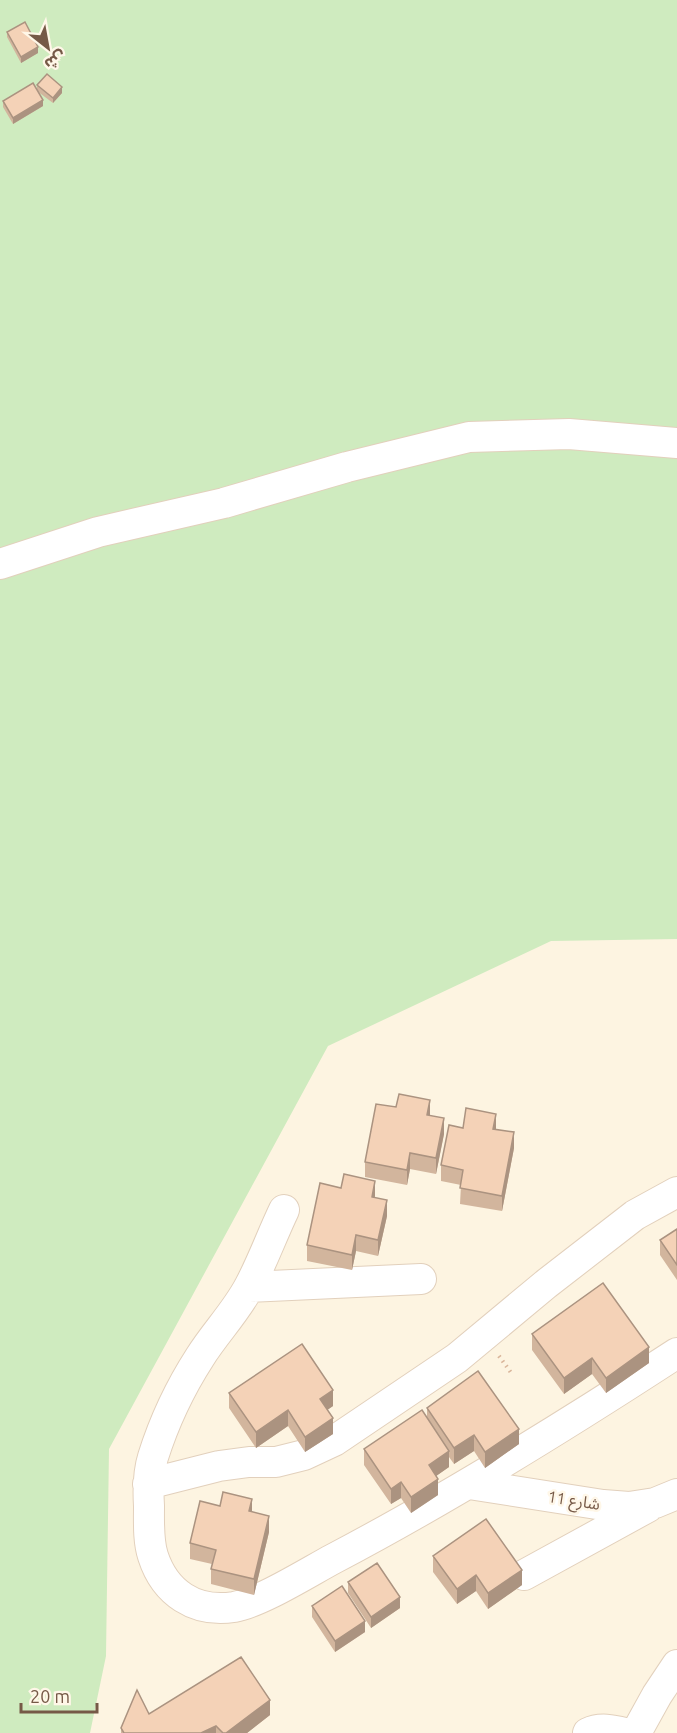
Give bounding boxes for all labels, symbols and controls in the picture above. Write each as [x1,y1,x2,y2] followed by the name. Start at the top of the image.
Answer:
[18,18,78,78] north arrow
[41,47,70,74] text: ش
[546,1487,602,1517] street label: شارع 11
[21,1676,98,1714] scale bar
[30,1686,70,1706] text: 20 m

